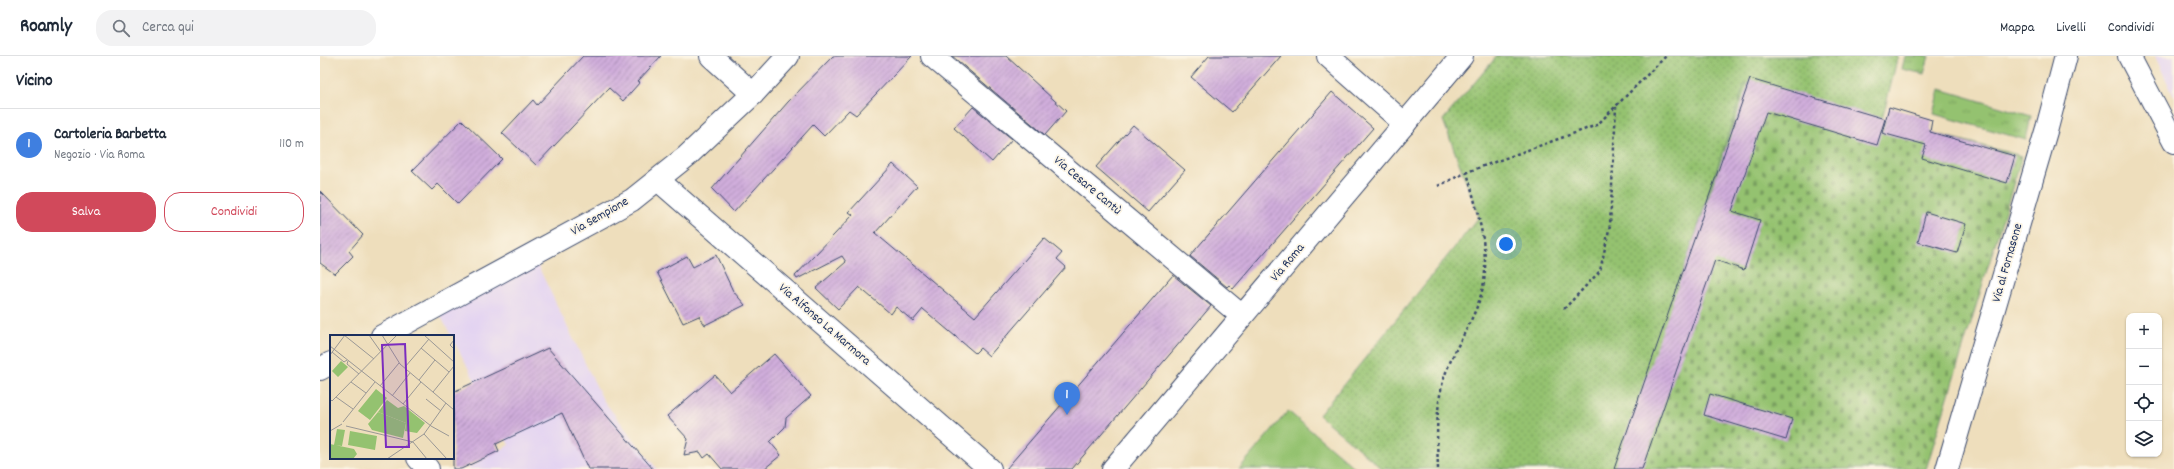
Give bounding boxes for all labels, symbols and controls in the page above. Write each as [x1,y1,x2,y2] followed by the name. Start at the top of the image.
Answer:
[96,10,376,46] search box
[20,14,72,41] text: Roamly
[110,17,132,39] icon: search
[142,17,194,39] text: Cerca qui
[2000,18,2034,38] text: Mappa
[2056,18,2086,38] text: Livelli
[2108,18,2154,38] text: Condividi
[16,70,53,94] text: Vicino
[54,124,166,146] text: Cartoleria Barbetta
[28,135,30,154] text: 1
[279,135,304,154] text: 110 m
[54,146,145,165] text: Negozio · Via Roma
[1049,152,1125,220] street label: Via Cesare Cantù
[16,192,156,232] button: Salva
[164,192,304,232] button: Condividi
[568,193,633,241] street label: Via Sempione
[1988,221,2028,305] street label: Via al Fornasone
[1496,234,1516,254] your location
[1266,239,1310,286] street label: Via Roma
[774,279,875,371] street label: Via Alfonso La Marmora
[2126,313,2162,457] map controls
[2126,313,2162,349] button: +
[330,335,454,459] inset map
[2126,349,2162,385] button: −
[1054,382,1080,415] pin: 1
[2126,385,2162,421] button: locate
[2126,421,2162,457] button: layers

